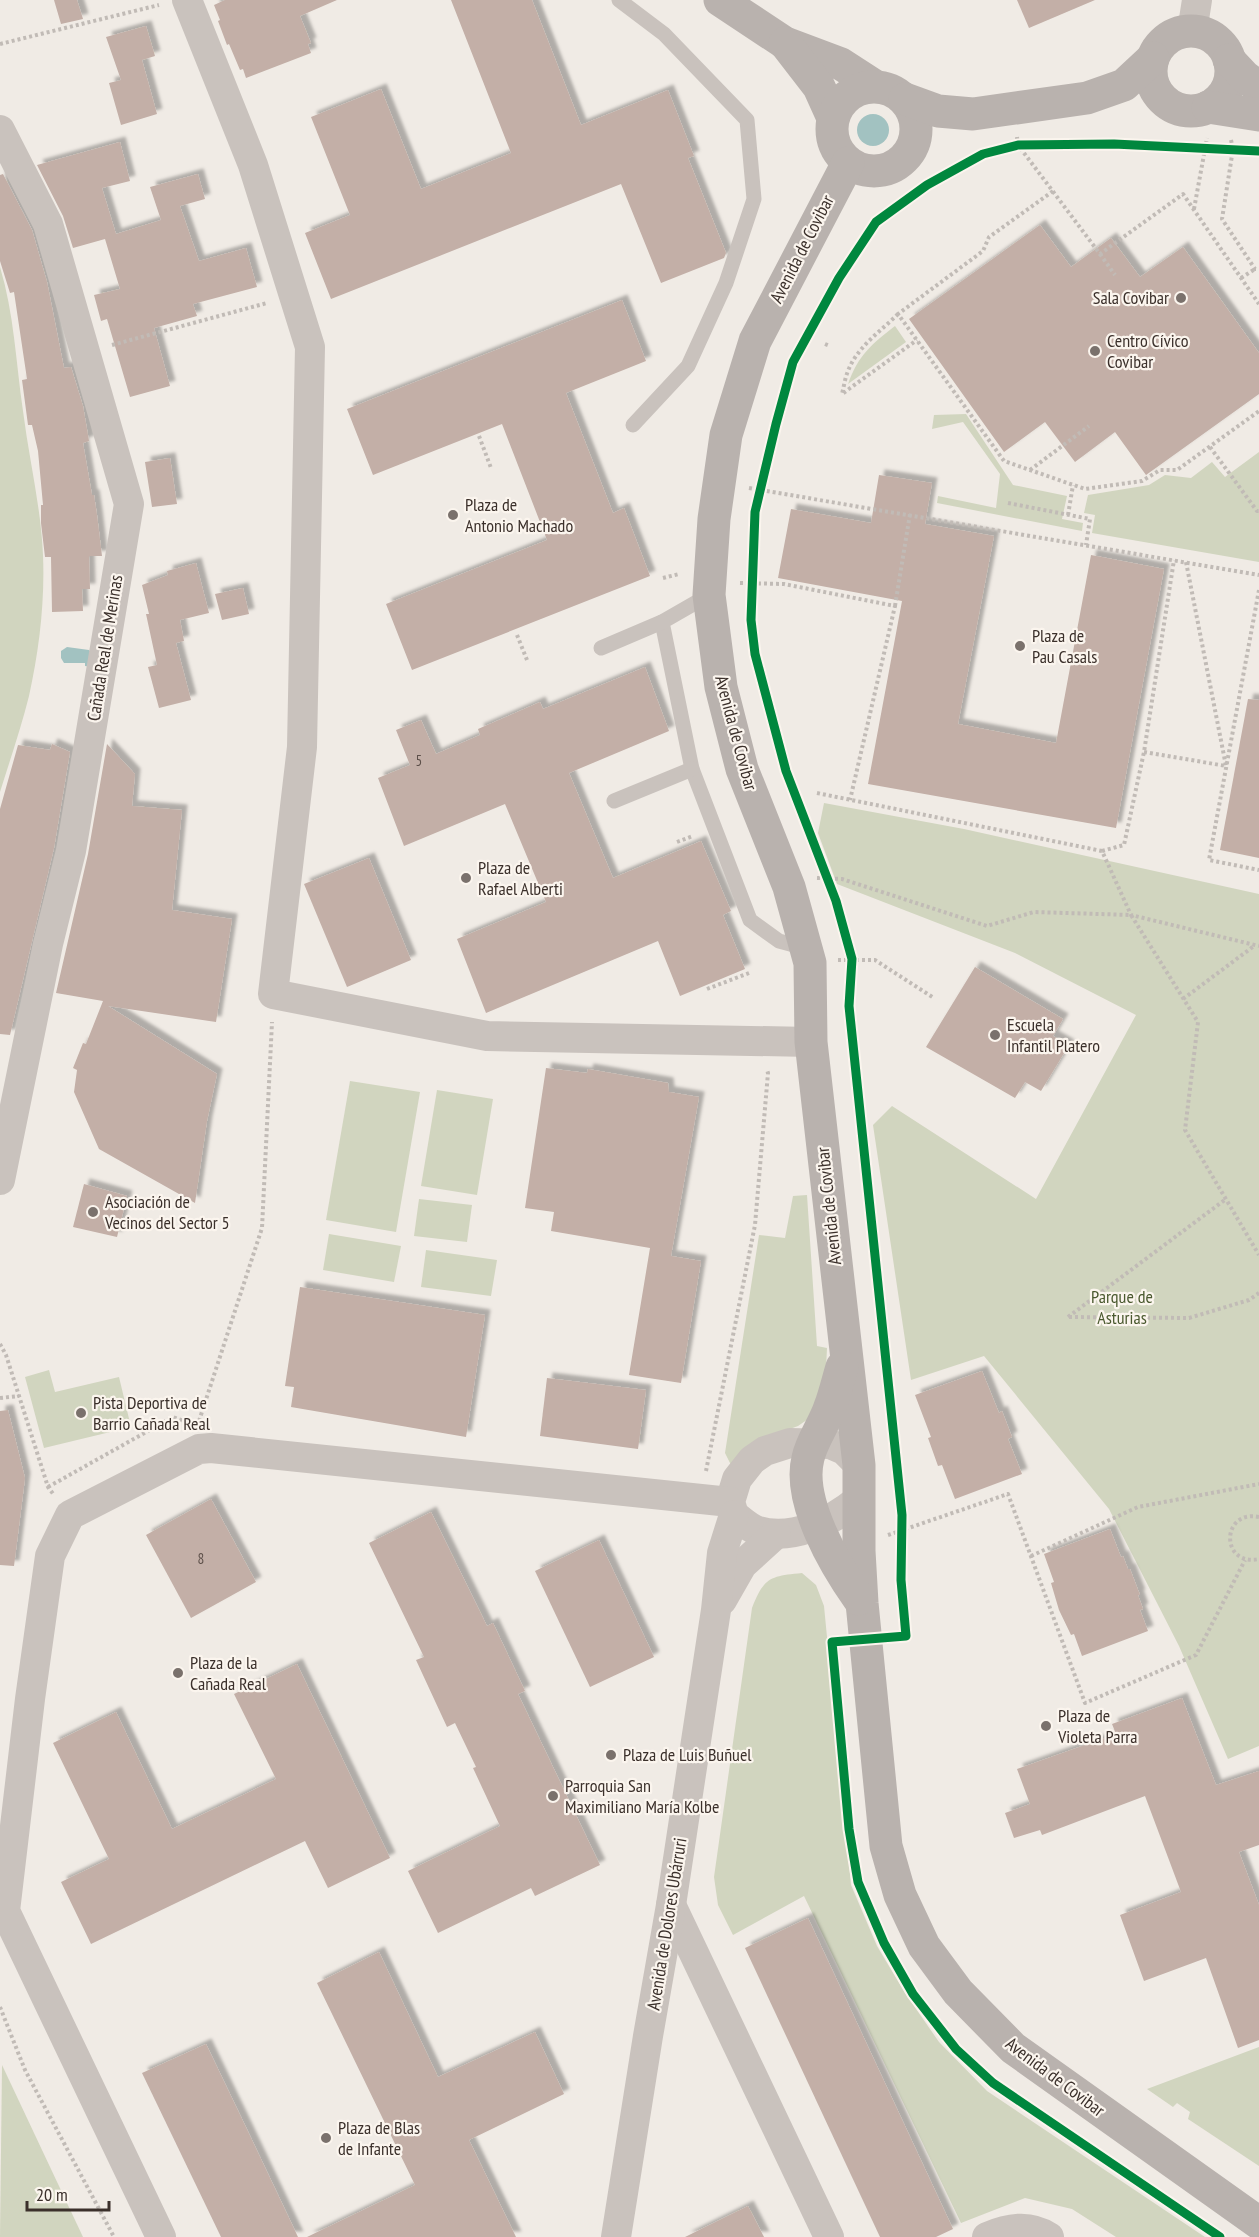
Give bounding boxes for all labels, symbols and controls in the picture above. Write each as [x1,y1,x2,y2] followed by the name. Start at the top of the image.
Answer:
[764,191,839,307] street label: Avenida de Covibar
[1093,286,1169,309] place label: Sala Covibar
[1174,291,1188,305] marker: Sala Covibar
[1107,329,1189,373] place label: Centro Cívico Covibar
[1088,344,1102,358] marker: Centro Cívico Covibar
[465,493,573,537] place label: Plaza de Antonio Machado
[446,508,460,522] marker: Plaza de Antonio Machado
[82,573,127,723] street label: Cañada Real de Merinas
[1032,624,1097,668] place label: Plaza de Pau Casals
[1013,639,1027,653] marker: Plaza de Pau Casals
[710,673,763,793] street label: Avenida de Covibar
[416,751,422,770] house number: 5
[478,856,563,900] place label: Plaza de Rafael Alberti
[459,871,473,885] marker: Plaza de Rafael Alberti
[1007,1013,1100,1057] place label: Escuela Infantil Platero
[988,1028,1002,1042] marker: Escuela Infantil Platero
[811,1146,846,1266] street label: Avenida de Covibar
[104,1190,230,1234] place label: Asociación de Vecinos del Sector 5
[86,1205,100,1219] marker: Asociación de Vecinos del Sector 5
[1091,1285,1153,1329] park label: Parque de Asturias
[93,1391,211,1435] place label: Pista Deportiva de Barrio Cañada Real
[74,1406,88,1420] marker: Pista Deportiva de Barrio Cañada Real
[198,1549,204,1568] house number: 8
[190,1651,267,1695] place label: Plaza de la Cañada Real
[171,1666,185,1680] marker: Plaza de la Cañada Real
[1057,1704,1138,1748] place label: Plaza de Violeta Parra
[1039,1719,1053,1733] marker: Plaza de Violeta Parra
[623,1743,752,1766] place label: Plaza de Luis Buñuel
[604,1748,618,1762] marker: Plaza de Luis Buñuel
[565,1774,719,1818] place label: Parroquia San Maximiliano María Kolbe
[546,1789,560,1803] marker: Parroquia San Maximiliano María Kolbe
[642,1836,692,2012] street label: Avenida de Dolores Ubárruri
[1001,2032,1109,2121] street label: Avenida de Covibar
[338,2116,420,2160] place label: Plaza de Blas de Infante
[319,2131,333,2145] marker: Plaza de Blas de Infante
[27,2174,110,2212] scale bar
[36,2183,68,2206] text: 20 m

